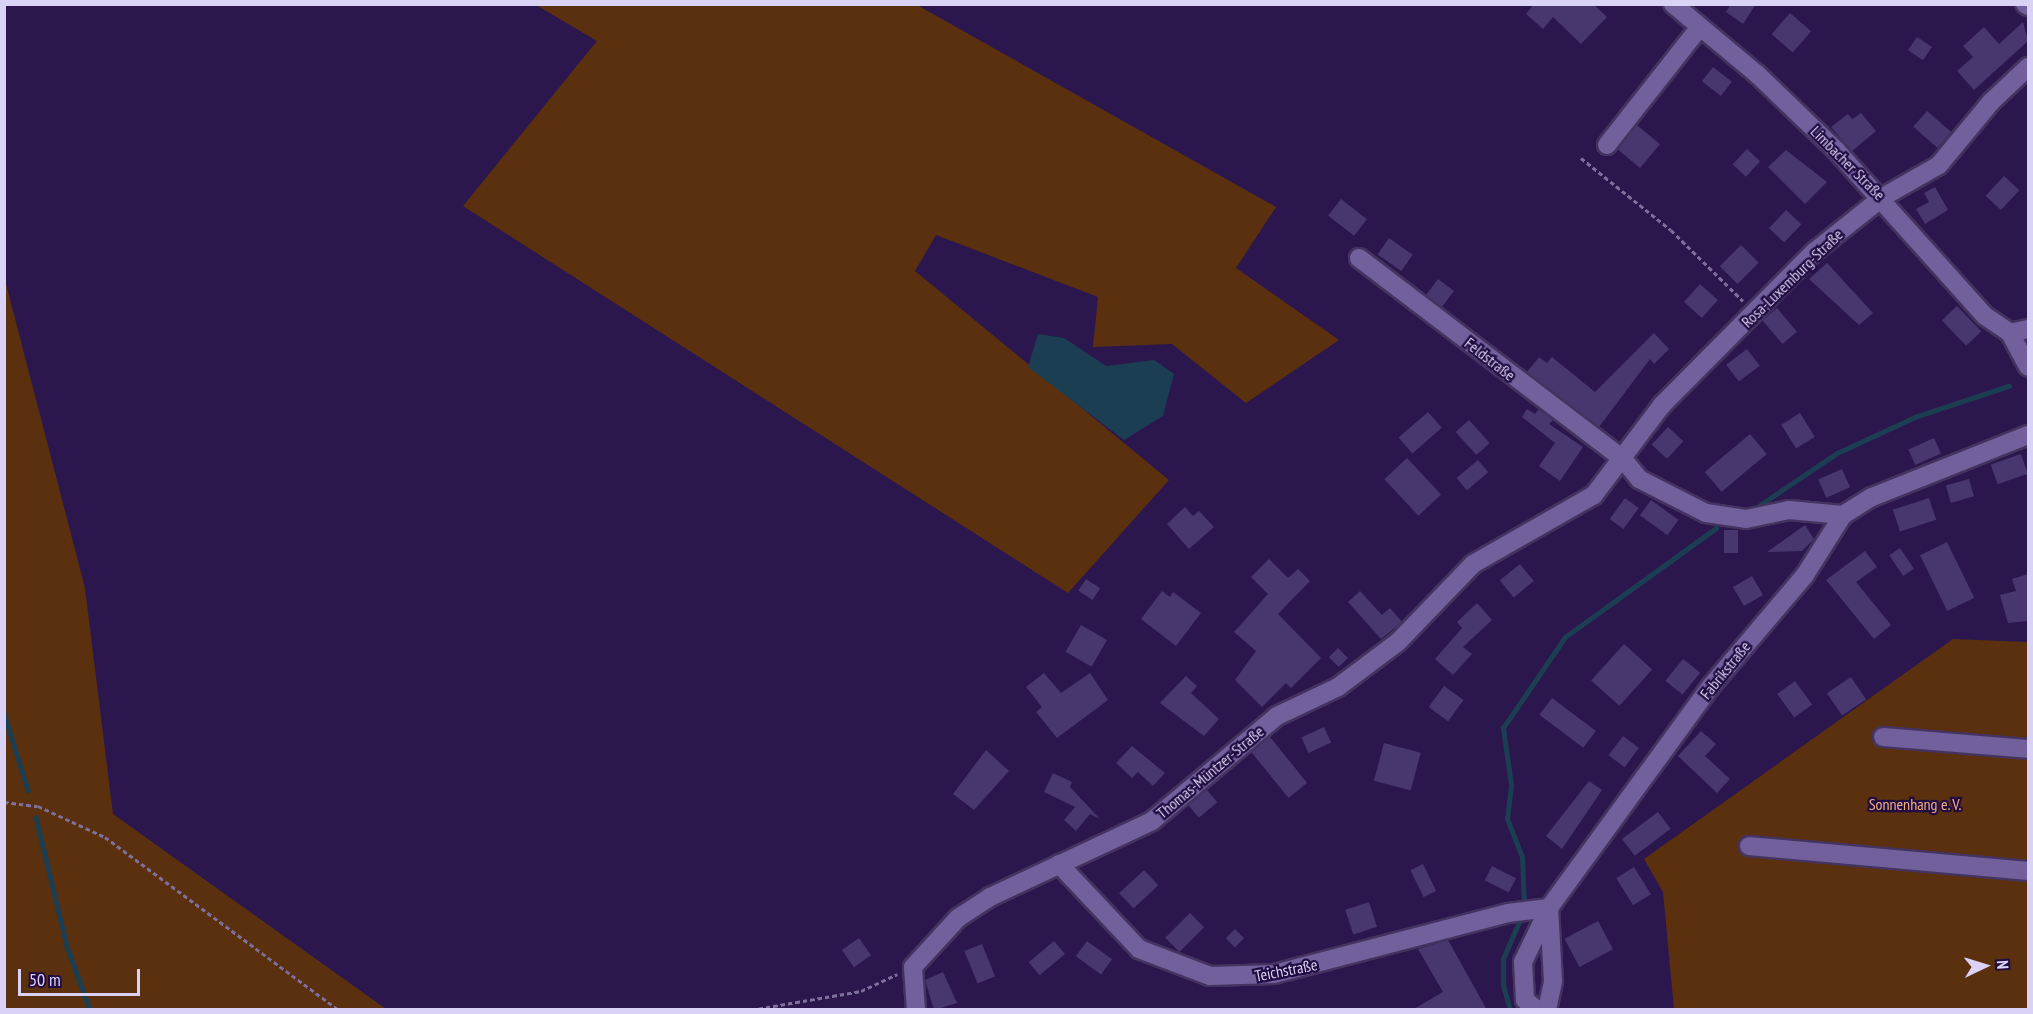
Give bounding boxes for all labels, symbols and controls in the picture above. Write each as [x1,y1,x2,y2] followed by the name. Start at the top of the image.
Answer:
[1807,122,1889,204] street label: Limbacher Straße
[1737,225,1847,331] street label: Rosa-Luxemburg-Straße
[1461,333,1519,385] street label: Feldstraße
[1696,637,1754,703] street label: Fabrikstraße
[1152,722,1268,822] street label: Thomas-Müntzer-Straße
[1868,794,1962,814] park label: Sonnenhang e. V.
[1955,936,2015,996] north arrow
[1253,955,1319,985] street label: Teichstraße
[21,957,142,995] scale bar
[1993,960,2013,970] text: N
[29,968,61,991] text: 50 m

